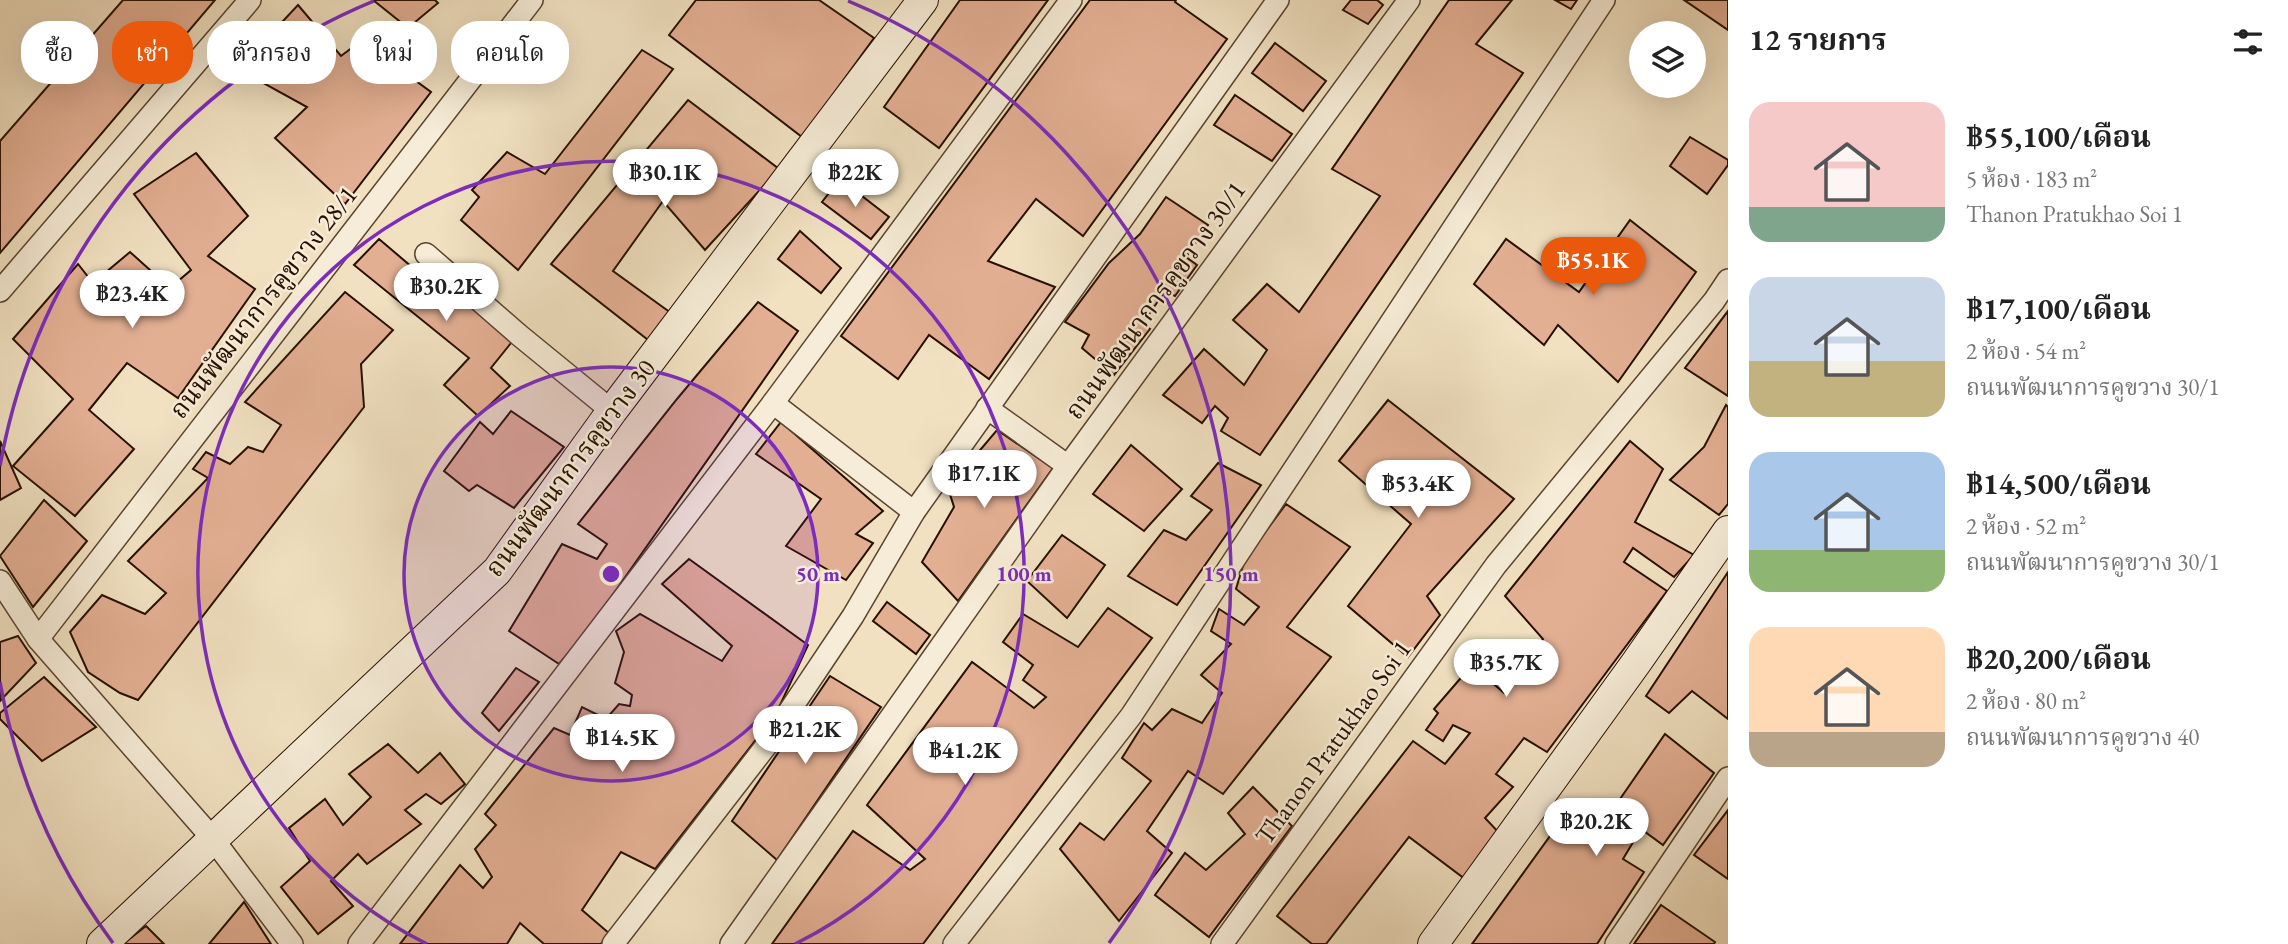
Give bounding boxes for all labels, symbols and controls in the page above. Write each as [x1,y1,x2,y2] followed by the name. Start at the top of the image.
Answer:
[1749,20,1887,59] text: 12 รายการ
[21,21,98,84] chip: ซื้อ
[112,21,193,84] chip: เช่า
[207,21,336,84] chip: ตัวกรอง
[350,21,437,84] chip: ใหม่
[451,21,569,84] chip: คอนโด
[1629,21,1706,98] map controls
[1629,21,1706,98] button: layers
[2229,23,2267,61] icon: filters
[1966,117,2151,156] text: ฿55,100/เดือน
[1805,130,1889,214] icon: home
[608,150,722,209] pin: ฿30.1K
[814,150,896,209] pin: ฿22K
[629,157,701,187] text: ฿30.1K
[828,157,882,187] text: ฿22K
[1966,164,2097,194] text: 5 ห้อง · 183 m²
[1057,174,1254,427] street label: ถนนพัฒนาการคูขวาง 30/1
[161,179,365,426] street label: ถนนพัฒนาการคูขวาง 28/1
[1966,199,2183,229] text: Thanon Pratukhao Soi 1
[1536,238,1650,297] pin: ฿55.1K
[1557,245,1629,275] text: ฿55.1K
[389,264,503,323] pin: ฿30.2K
[75,270,189,330] pin: ฿23.4K
[410,271,482,301] text: ฿30.2K
[96,278,168,308] text: ฿23.4K
[1966,289,2151,328] text: ฿17,100/เดือน
[1805,305,1889,389] icon: home
[1966,336,2086,366] text: 2 ห้อง · 54 m²
[477,352,664,584] street label: ถนนพัฒนาการคูขวาง 30
[1966,372,2220,402] text: ถนนพัฒนาการคูขวาง 30/1
[927,450,1041,510] pin: ฿17.1K
[948,458,1020,488] text: ฿17.1K
[1361,461,1475,520] pin: ฿53.4K
[1966,464,2151,503] text: ฿14,500/เดือน
[1382,468,1454,498] text: ฿53.4K
[1805,480,1889,564] icon: home
[1966,511,2086,541] text: 2 ห้อง · 52 m²
[1966,547,2220,577] text: ถนนพัฒนาการคูขวาง 30/1
[796,560,840,587] text: 50 m
[996,560,1052,587] text: 100 m
[1203,560,1259,587] text: 150 m
[599,562,623,586] centre of rings
[1247,633,1419,851] street label: Thanon Pratukhao Soi 1
[1966,639,2151,678] text: ฿20,200/เดือน
[1449,640,1563,699] pin: ฿35.7K
[1470,647,1542,677] text: ฿35.7K
[1805,655,1889,739] icon: home
[1966,686,2086,716] text: 2 ห้อง · 80 m²
[748,706,862,766] pin: ฿21.2K
[565,714,679,774] pin: ฿14.5K
[769,714,841,744] text: ฿21.2K
[586,722,658,752] text: ฿14.5K
[1966,722,2199,752] text: ถนนพัฒนาการคูขวาง 40
[908,728,1022,787] pin: ฿41.2K
[929,735,1001,765] text: ฿41.2K
[1539,798,1653,858] pin: ฿20.2K
[1560,806,1632,836] text: ฿20.2K

